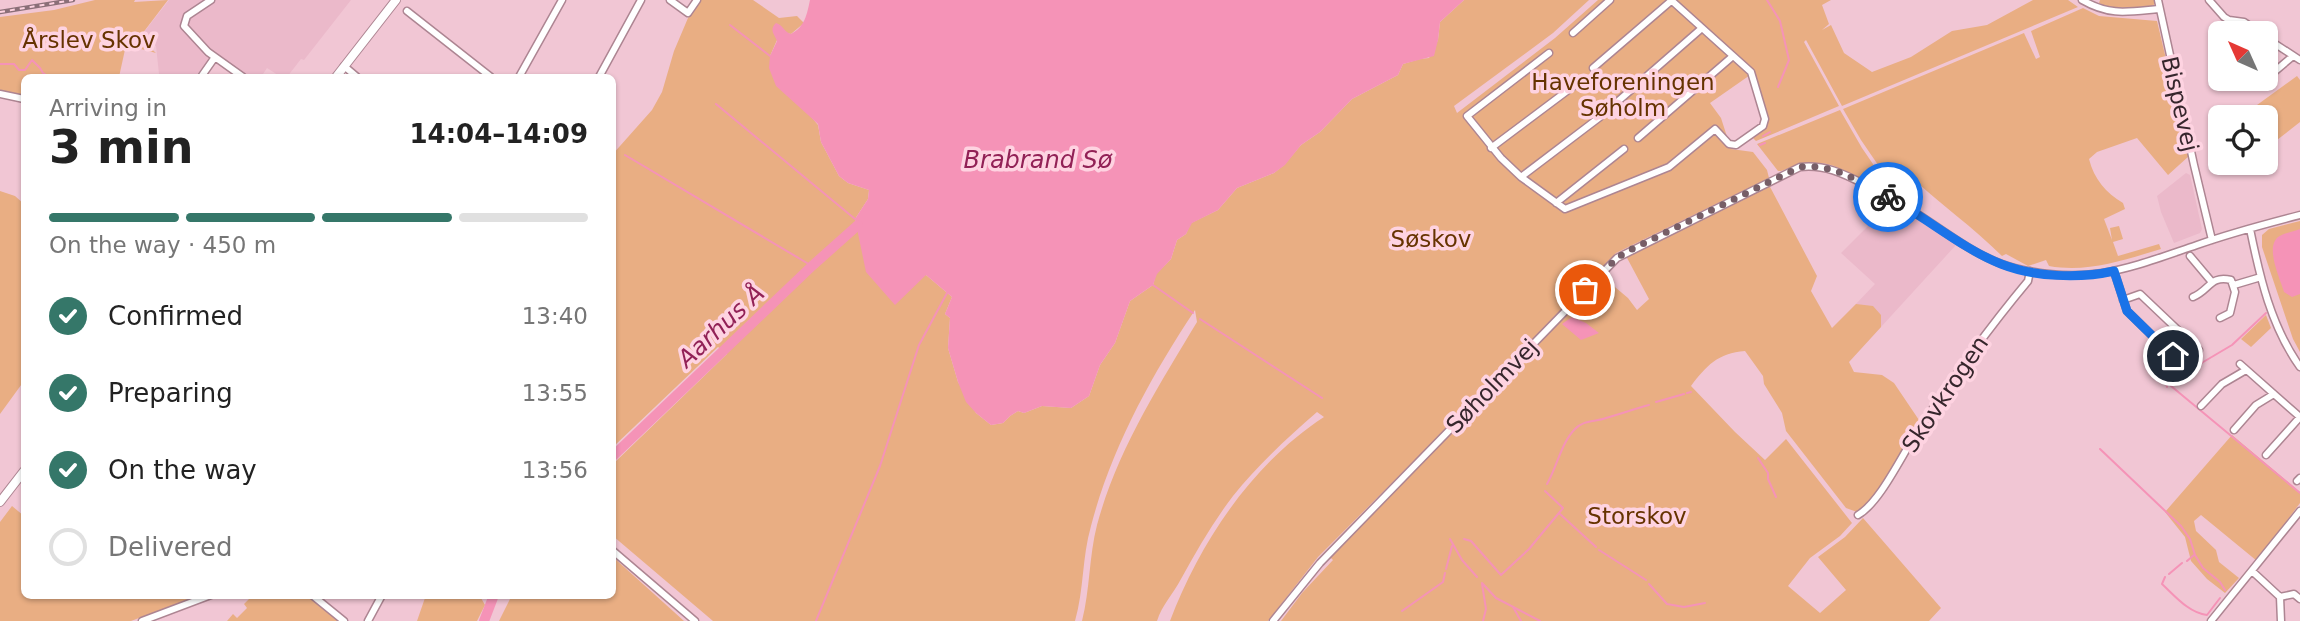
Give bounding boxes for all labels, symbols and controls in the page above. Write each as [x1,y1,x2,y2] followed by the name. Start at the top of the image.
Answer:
[2208,21,2278,91] north arrow
[2208,21,2278,175] map controls
[22,26,156,53] park label: Årslev Skov
[2156,54,2204,154] street label: Bispevej
[1531,69,1715,121] park label: Haveforeningen Søholm
[49,95,167,121] text: Arriving in
[2208,105,2278,175] button: locate
[409,119,588,149] text: 14:04–14:09
[49,120,193,174] text: 3 min
[964,146,1113,174] water label: Brabrand Sø
[1853,162,1923,232] courier
[1869,178,1907,216] icon: bike
[1391,226,1471,252] park label: Søskov
[49,232,276,258] text: On the way · 450 m
[1555,260,1615,320] pin
[1566,271,1604,309] icon: bag
[670,278,770,374] water label: Aarhus Å
[49,297,87,335] icon: check
[108,301,243,331] text: Confirmed
[522,303,588,329] text: 13:40
[2143,326,2203,386] pin
[1897,331,1993,457] street label: Skovkrogen
[1441,334,1543,438] street label: Søholmvej
[2154,337,2192,375] icon: home
[49,374,87,412] icon: check
[108,378,233,408] text: Preparing
[522,380,588,406] text: 13:55
[49,451,87,489] icon: check
[108,455,257,485] text: On the way
[522,457,588,483] text: 13:56
[1587,503,1687,529] park label: Storskov
[108,532,232,562] text: Delivered

